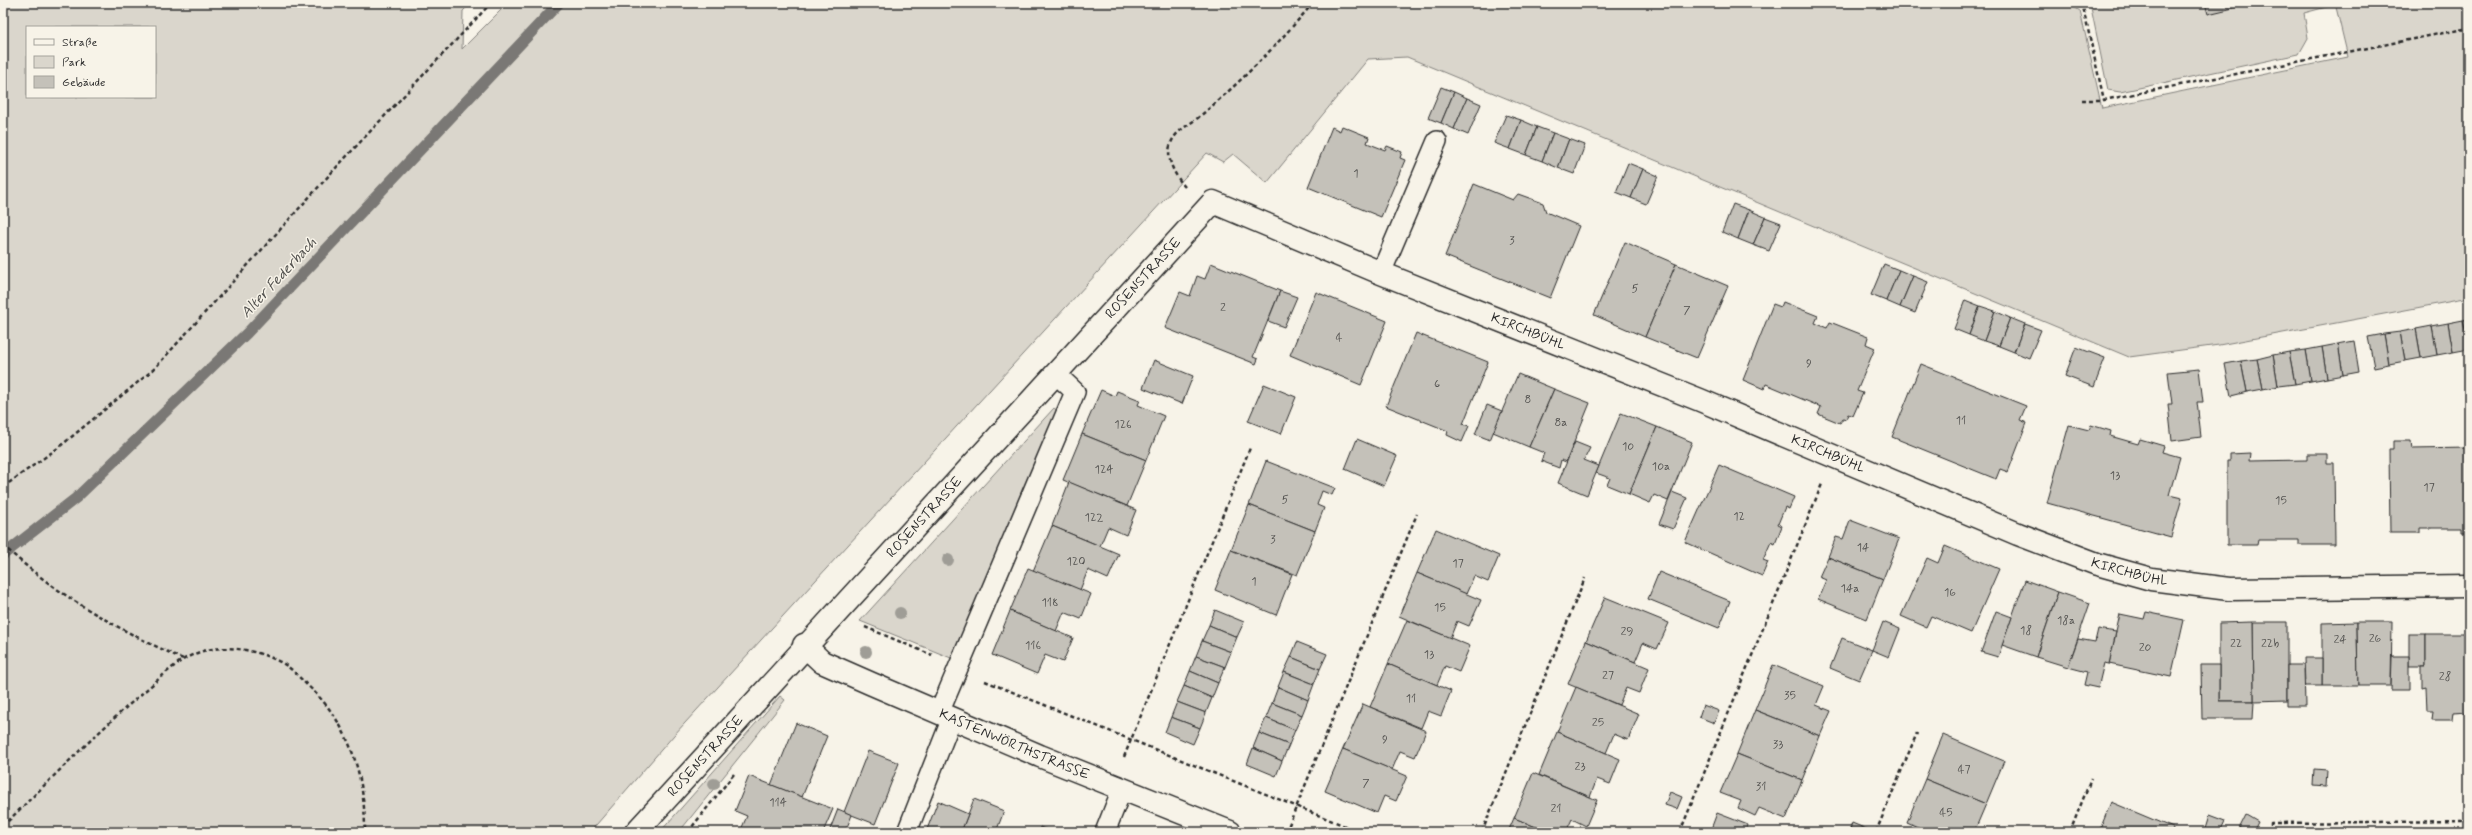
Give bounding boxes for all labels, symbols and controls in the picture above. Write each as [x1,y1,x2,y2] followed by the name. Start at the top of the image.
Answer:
[26,26,156,98] legend
[62,35,97,51] text: Straße
[62,55,86,71] text: Park
[62,75,105,91] text: Gebäude
[1353,166,1359,182] house number: 1
[236,233,322,323] water label: Alter Federbach
[1509,233,1515,249] house number: 3
[1101,234,1185,323] street label: ROSENSTRASSE
[1631,281,1639,297] house number: 5
[1220,300,1226,316] house number: 2
[1683,303,1691,319] house number: 7
[1488,309,1568,354] street label: KIRCHBÜHL
[1336,330,1343,346] house number: 4
[1806,356,1812,372] house number: 9
[1434,376,1440,392] house number: 6
[1525,392,1531,408] house number: 8
[1956,413,1966,429] house number: 11
[1555,415,1567,431] house number: 8a
[1114,417,1132,433] house number: 126
[1788,430,1868,478] street label: KIRCHBÜHL
[1622,439,1634,455] house number: 10
[1652,459,1670,475] house number: 10a
[1095,462,1113,478] house number: 124
[2110,468,2120,484] house number: 13
[883,473,966,562] street label: ROSENSTRASSE
[2423,480,2435,496] house number: 17
[1281,492,1289,508] house number: 5
[2275,493,2287,509] house number: 15
[1733,509,1745,525] house number: 12
[1085,510,1103,526] house number: 122
[1270,532,1276,548] house number: 3
[1857,540,1869,556] house number: 14
[2088,553,2169,590] street label: KIRCHBÜHL
[1067,554,1085,570] house number: 120
[1452,556,1464,572] house number: 17
[1251,574,1257,590] house number: 1
[1841,581,1859,597] house number: 14a
[1944,585,1956,601] house number: 16
[1041,595,1059,611] house number: 118
[1434,600,1446,616] house number: 15
[2057,613,2075,629] house number: 18a
[2020,623,2032,639] house number: 18
[1620,624,1634,640] house number: 29
[2369,631,2382,647] house number: 26
[2333,632,2347,648] house number: 24
[2230,636,2242,652] house number: 22
[2261,636,2279,652] house number: 22b
[1025,638,1041,654] house number: 116
[2139,640,2152,656] house number: 20
[1424,647,1434,663] house number: 13
[1602,668,1614,684] house number: 27
[2439,669,2451,685] house number: 28
[1784,688,1796,704] house number: 35
[1406,691,1416,707] house number: 11
[936,705,1092,784] street label: KASTENWÖRTHSTRASSE
[664,711,747,801] street label: ROSENSTRASSE
[1592,715,1604,731] house number: 25
[1382,732,1388,748] house number: 9
[1773,737,1783,753] house number: 33
[1575,759,1585,775] house number: 23
[1957,762,1971,778] house number: 47
[1362,776,1370,792] house number: 7
[1756,779,1766,795] house number: 31
[769,795,787,811] house number: 114
[1550,801,1562,817] house number: 21
[1939,805,1953,821] house number: 45

